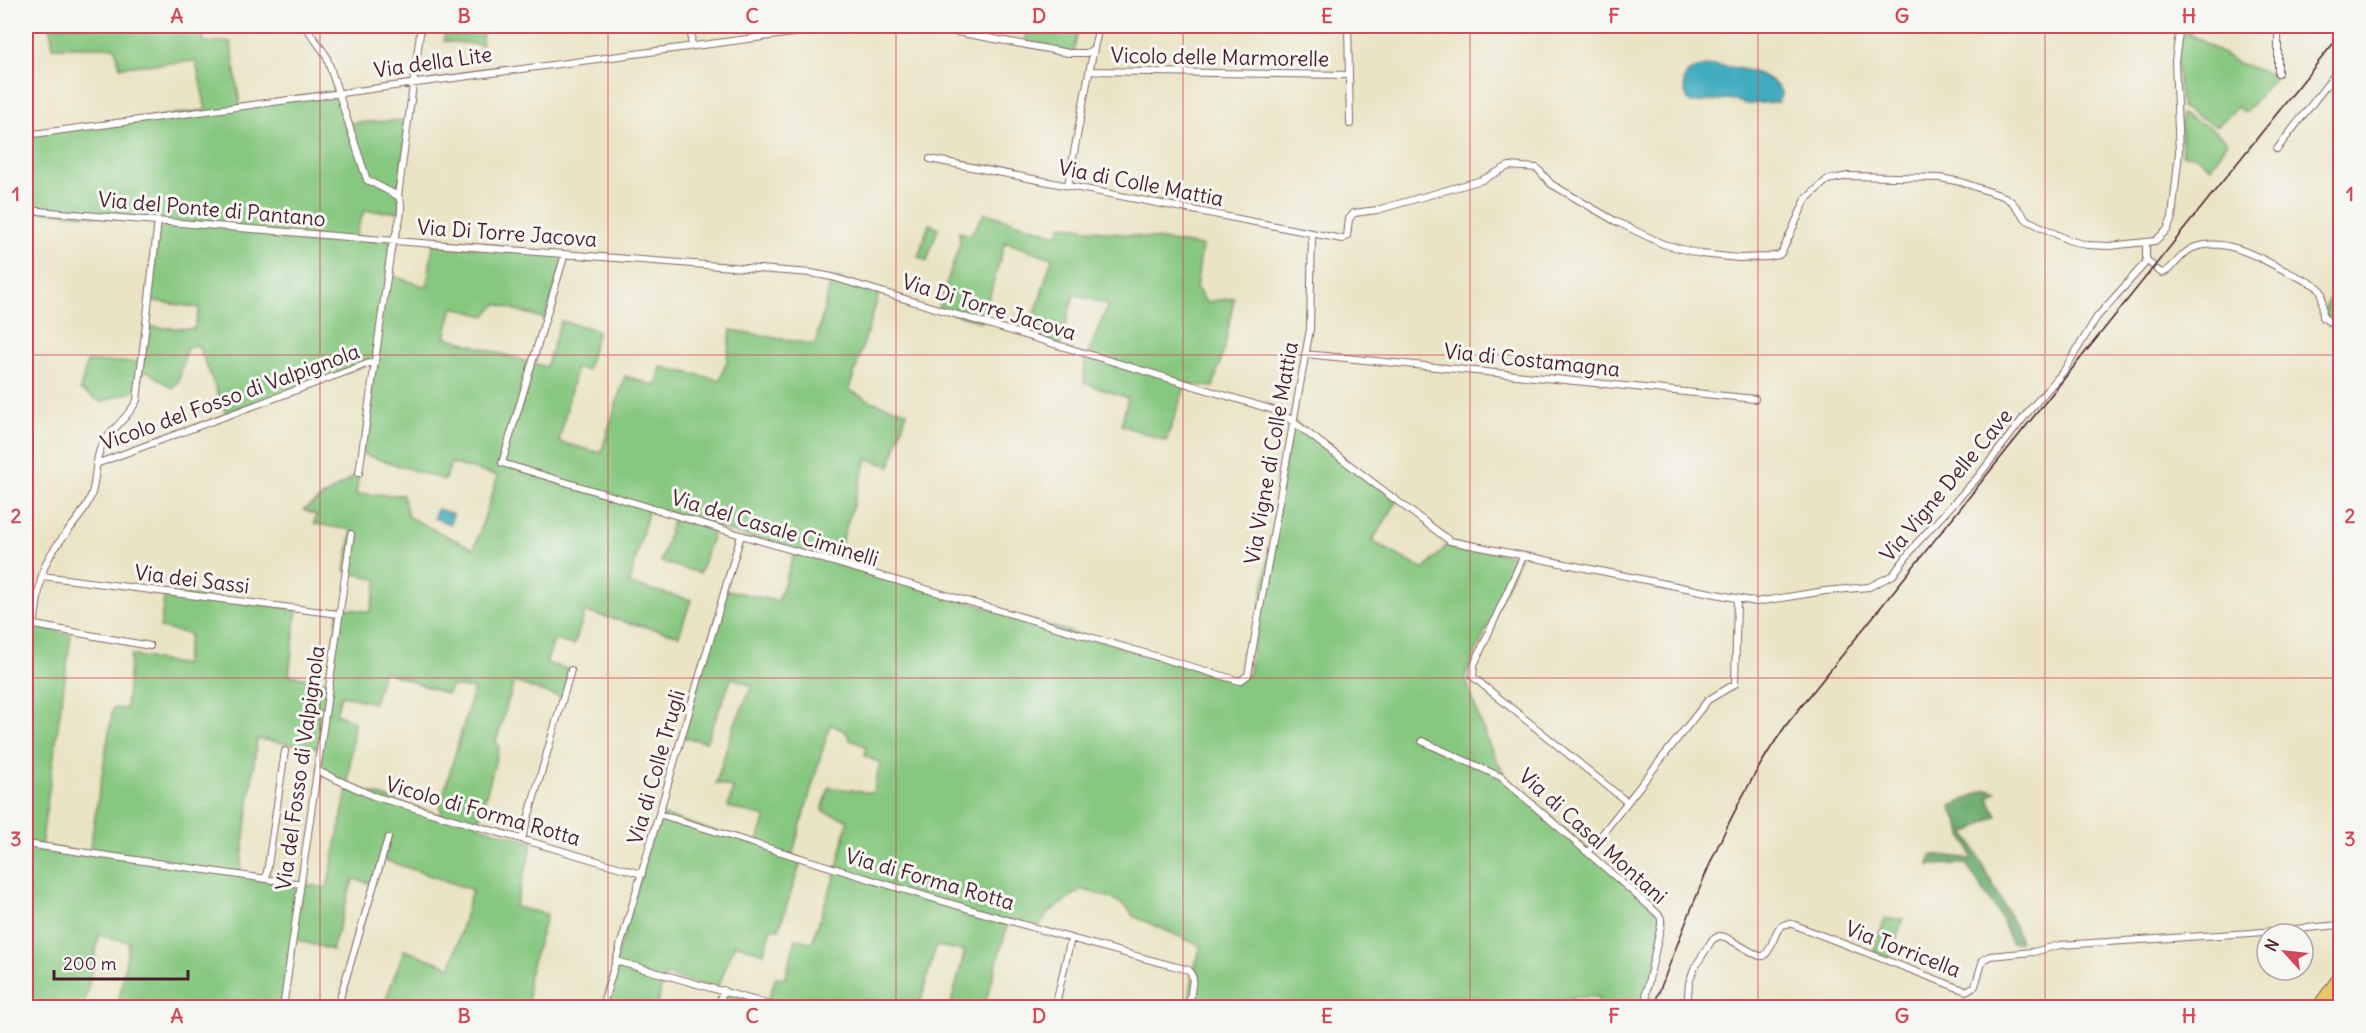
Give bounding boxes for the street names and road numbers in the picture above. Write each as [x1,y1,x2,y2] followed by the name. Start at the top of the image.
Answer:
[372,40,494,84] street label: Via della Lite
[1110,42,1330,72] street label: Vicolo delle Marmorelle
[1056,154,1226,212] street label: Via di Colle Mattia
[97,186,327,232] street label: Via del Ponte di Pantano
[416,213,598,253] street label: Via Di Torre Jacova
[899,268,1079,346] street label: Via Di Torre Jacova
[1443,337,1621,383] street label: Via di Costamagna
[97,338,363,456] street label: Vicolo del Fosso di Valpignola
[1238,339,1304,567] street label: Via Vigne di Colle Mattia
[1874,403,2018,567] street label: Via Vigne Delle Cave
[668,484,882,572] street label: Via del Casale Ciminelli
[133,559,251,599] street label: Via dei Sassi
[269,644,331,892] street label: Via del Fosso di Valpignola
[621,687,691,847] street label: Via di Colle Trugli
[1513,762,1673,910] street label: Via di Casal Montani
[382,770,584,852] street label: Vicolo di Forma Rotta
[842,842,1018,916] street label: Via di Forma Rotta
[1842,915,1964,983] street label: Via Torricella

